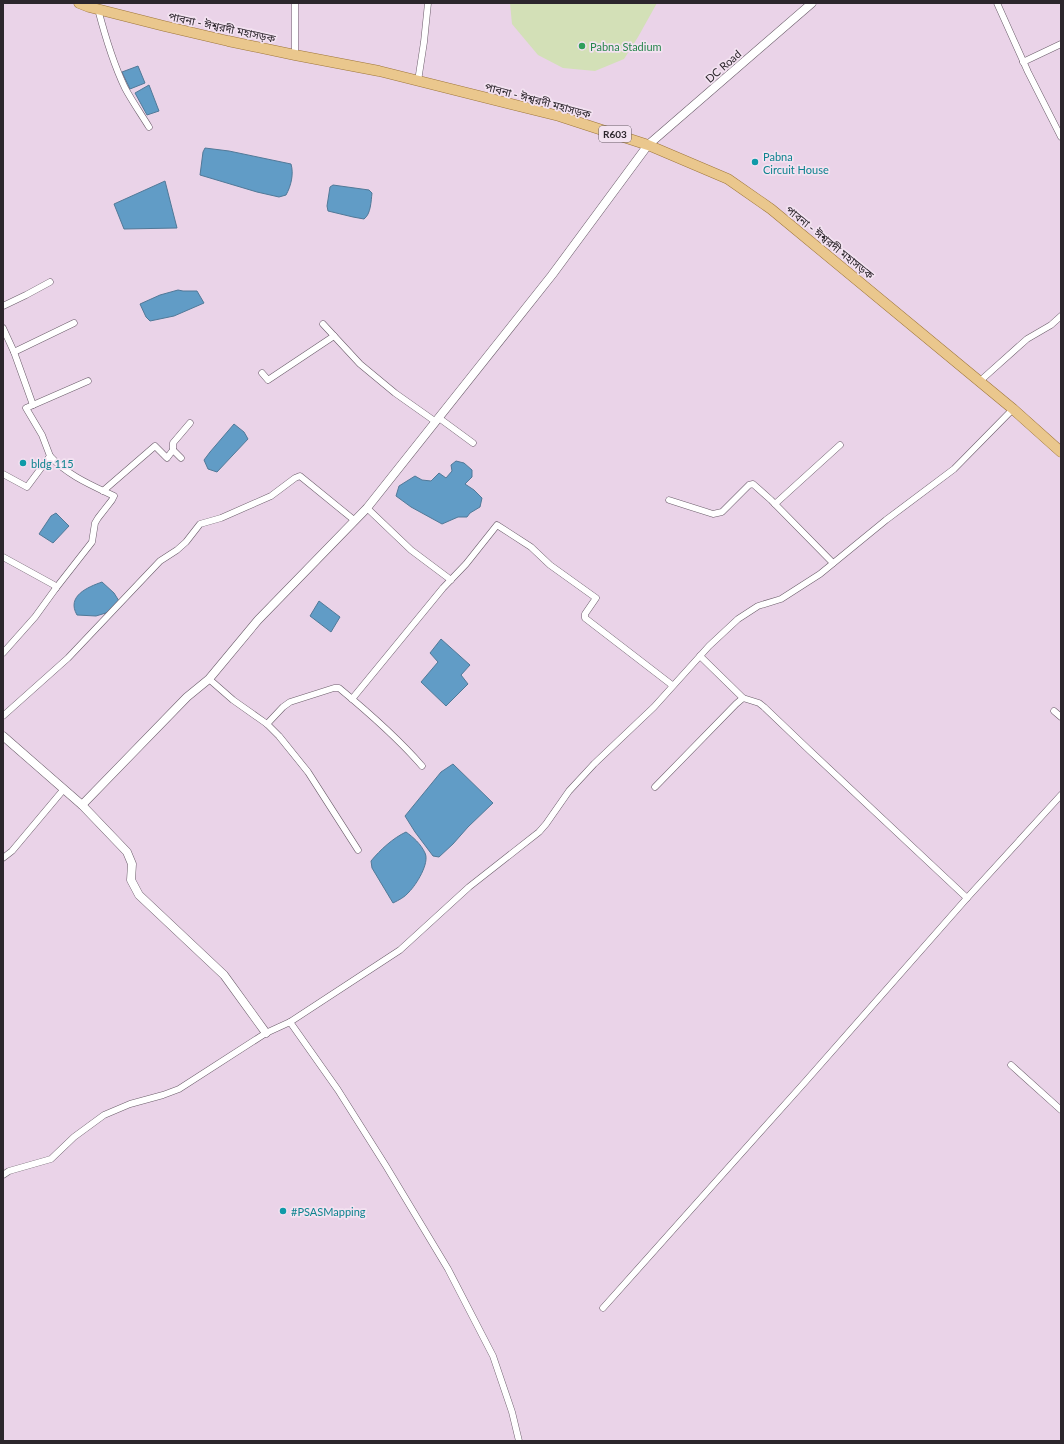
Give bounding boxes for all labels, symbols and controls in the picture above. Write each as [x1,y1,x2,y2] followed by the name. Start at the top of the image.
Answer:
[167,9,277,45] street label: পাবনা - ঈশ্বরদী মহাসড়ক
[590,40,662,53] place label: Pabna Stadium
[577,41,587,51] marker: Pabna Stadium
[703,47,743,85] street label: DC Road
[484,80,593,120] street label: পাবনা - ঈশ্বরদী মহাসড়ক
[599,126,631,142] road number: R603
[763,150,829,176] place label: Pabna Circuit House
[750,157,760,167] marker: Pabna Circuit House
[783,203,877,281] street label: পাবনা - ঈশ্বরদী মহাসড়ক
[31,457,74,470] place label: bldg 115
[18,458,28,468] marker: bldg 115
[291,1205,366,1218] place label: #PSASMapping
[278,1206,288,1216] marker: #PSASMapping

